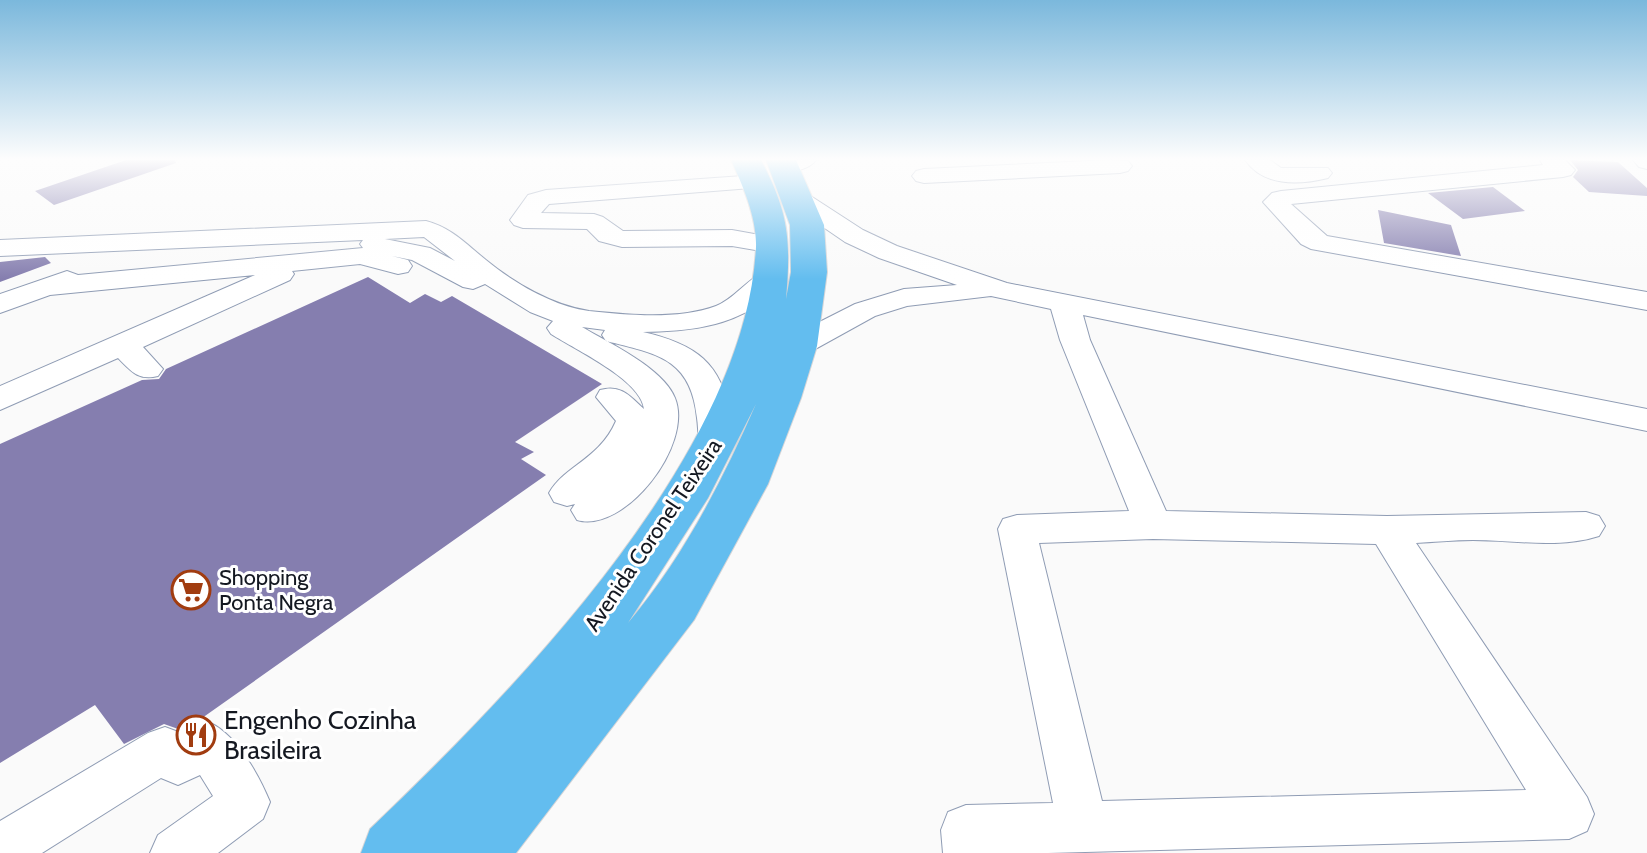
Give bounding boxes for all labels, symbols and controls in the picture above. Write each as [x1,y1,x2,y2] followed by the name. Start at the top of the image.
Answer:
[579,433,728,636] street label: Avenida Coronel Teixeira
[219,564,334,616] place label: Shopping Ponta Negra
[170,569,212,611] supermarket icon: Shopping Ponta Negra
[224,704,417,766] place label: Engenho Cozinha Brasileira
[175,714,217,756] restaurant icon: Engenho Cozinha Brasileira

